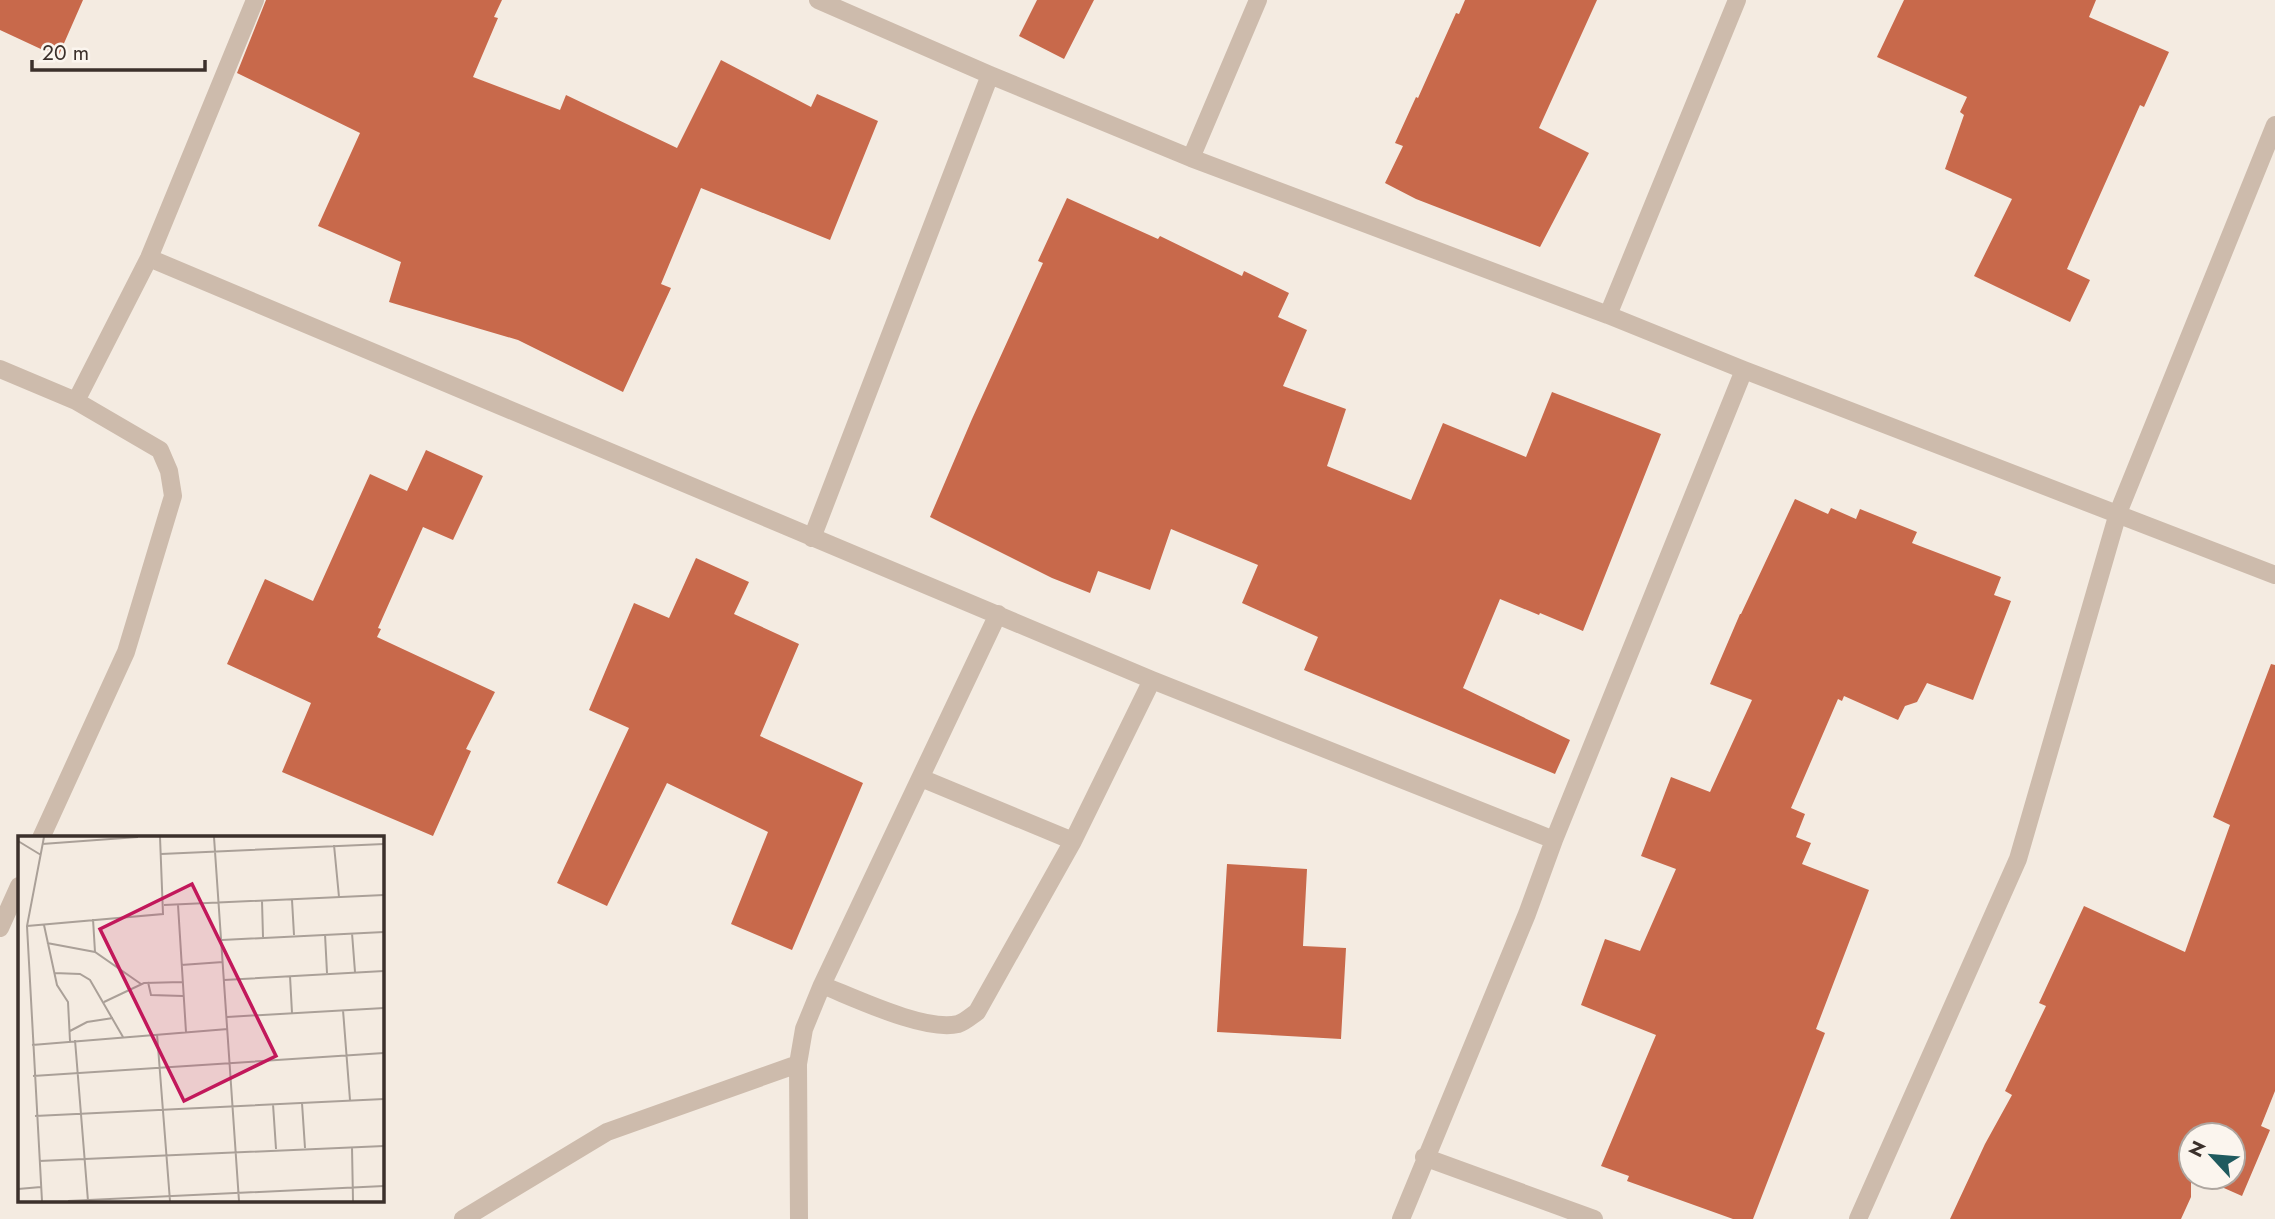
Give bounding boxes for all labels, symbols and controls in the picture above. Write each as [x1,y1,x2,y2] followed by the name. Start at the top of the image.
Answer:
[32,28,205,72] scale bar
[42,38,89,68] text: 20 m
[18,836,383,1202] inset map
[2177,1121,2247,1191] north arrow
[2182,1136,2213,1161] text: N

